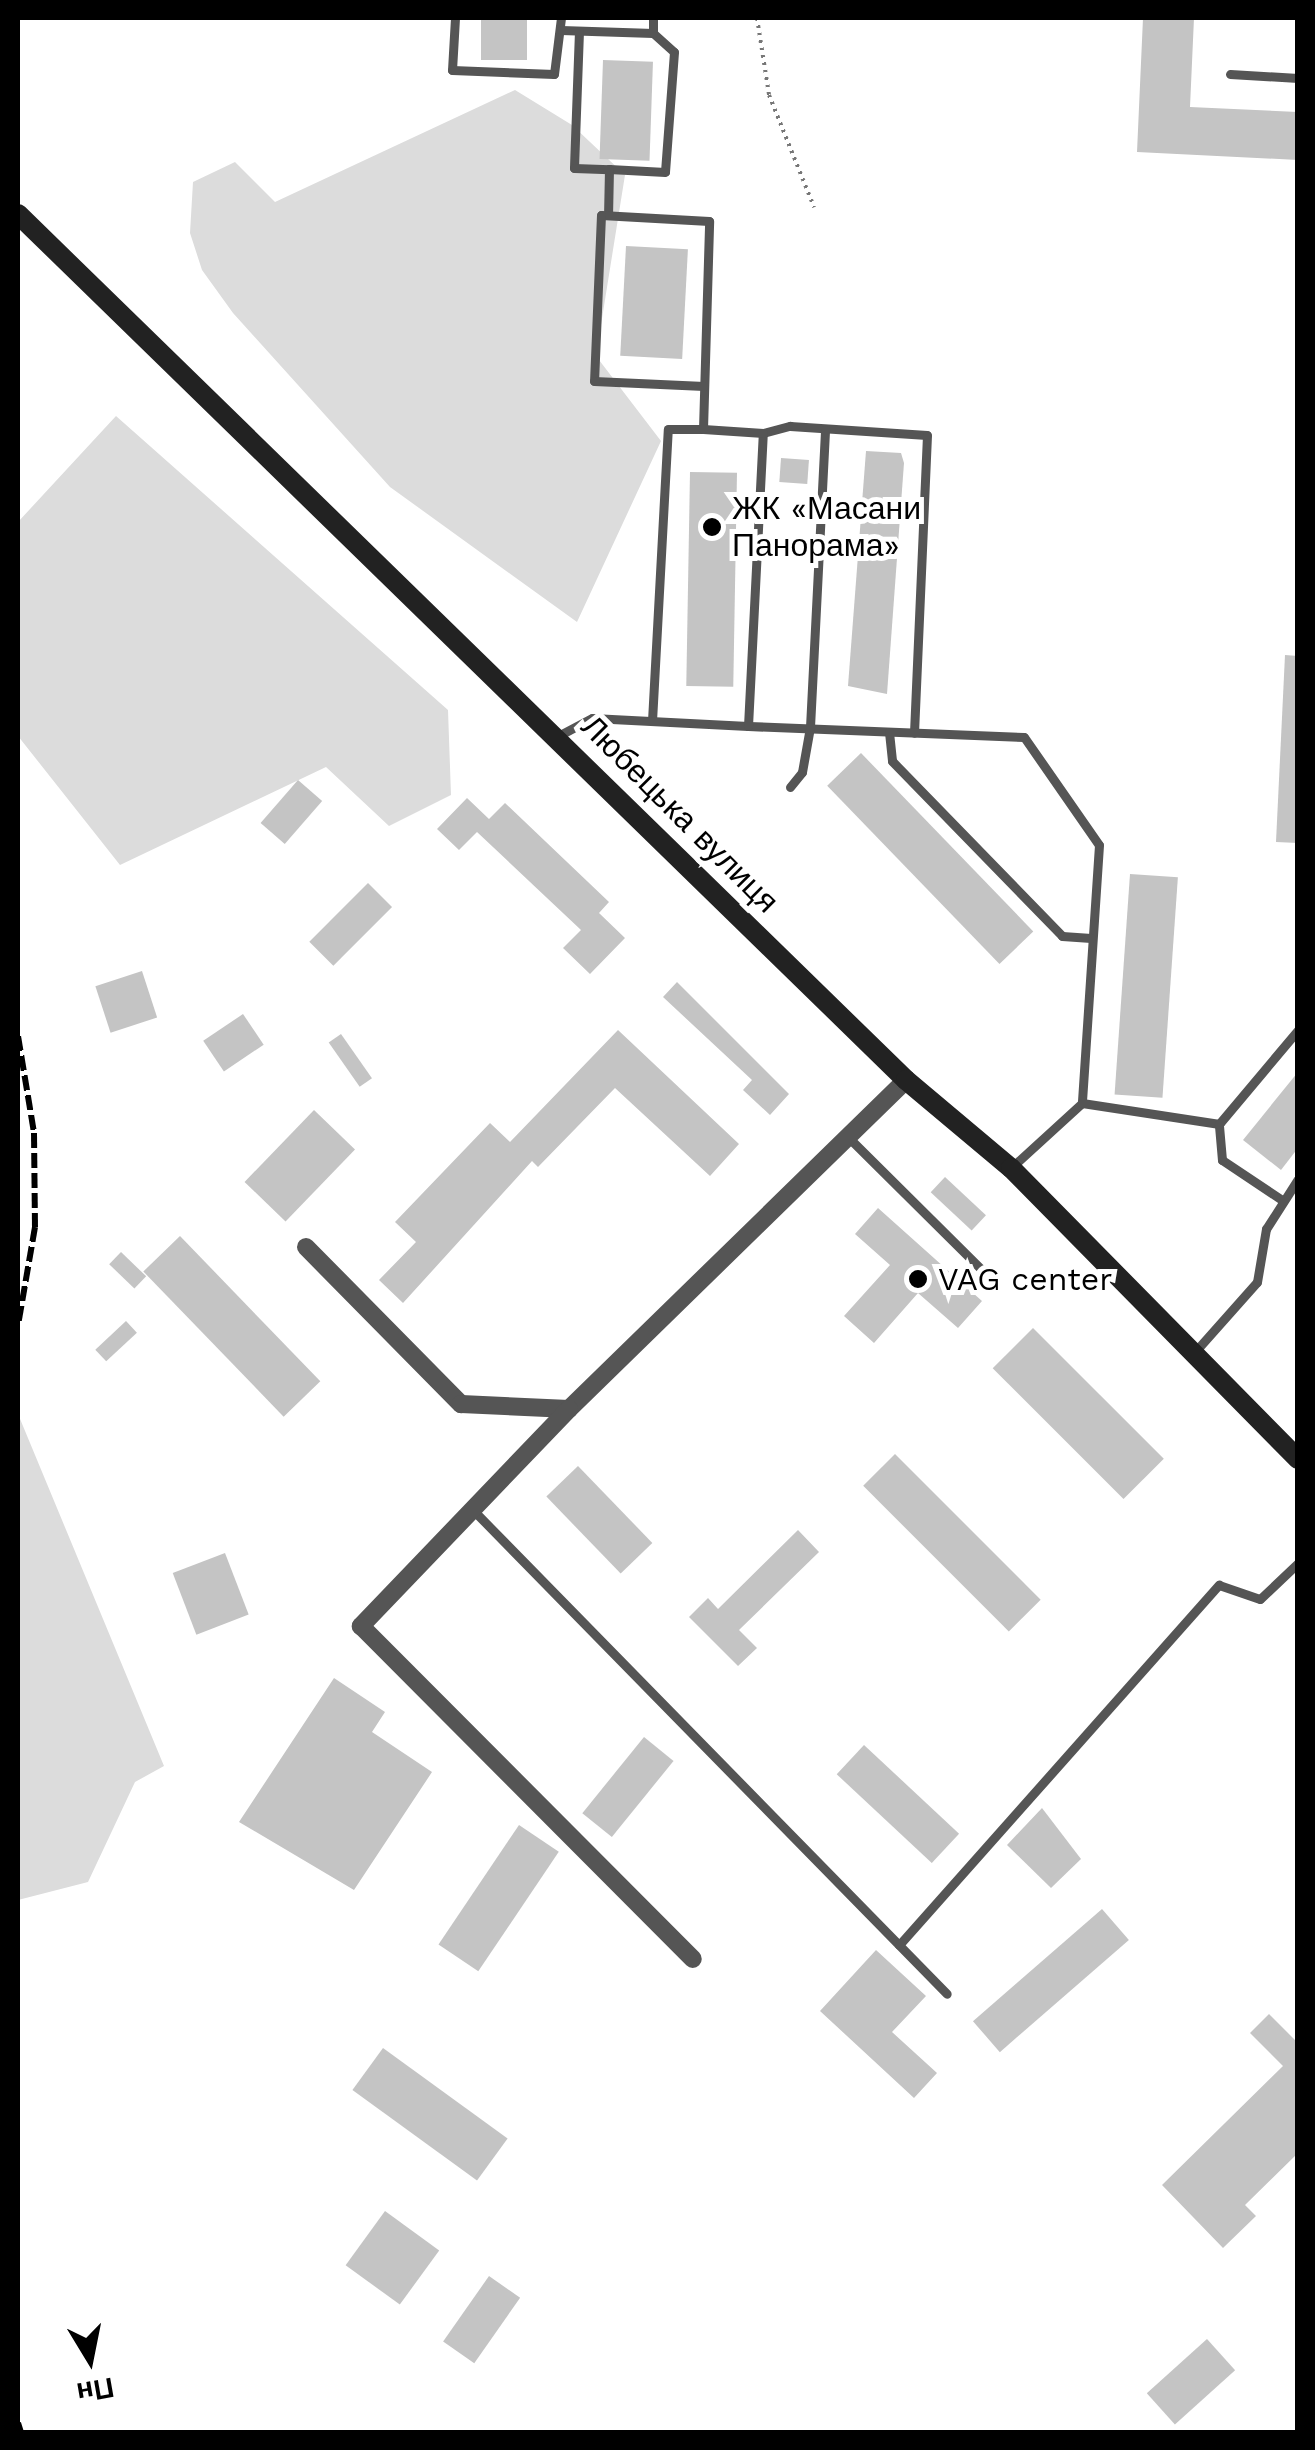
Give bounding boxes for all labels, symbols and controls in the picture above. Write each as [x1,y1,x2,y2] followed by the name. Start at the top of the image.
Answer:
[732,490,921,565] place label: ЖК «Масани Панорама»
[701,516,723,538] marker: ЖК «Масани Панорама»
[573,707,787,921] street label: Любецька вулиця
[938,1260,1112,1298] place label: VAG center
[907,1268,929,1290] marker: VAG center
[40,2310,140,2410] north arrow
[74,2371,116,2410] text: Пн

